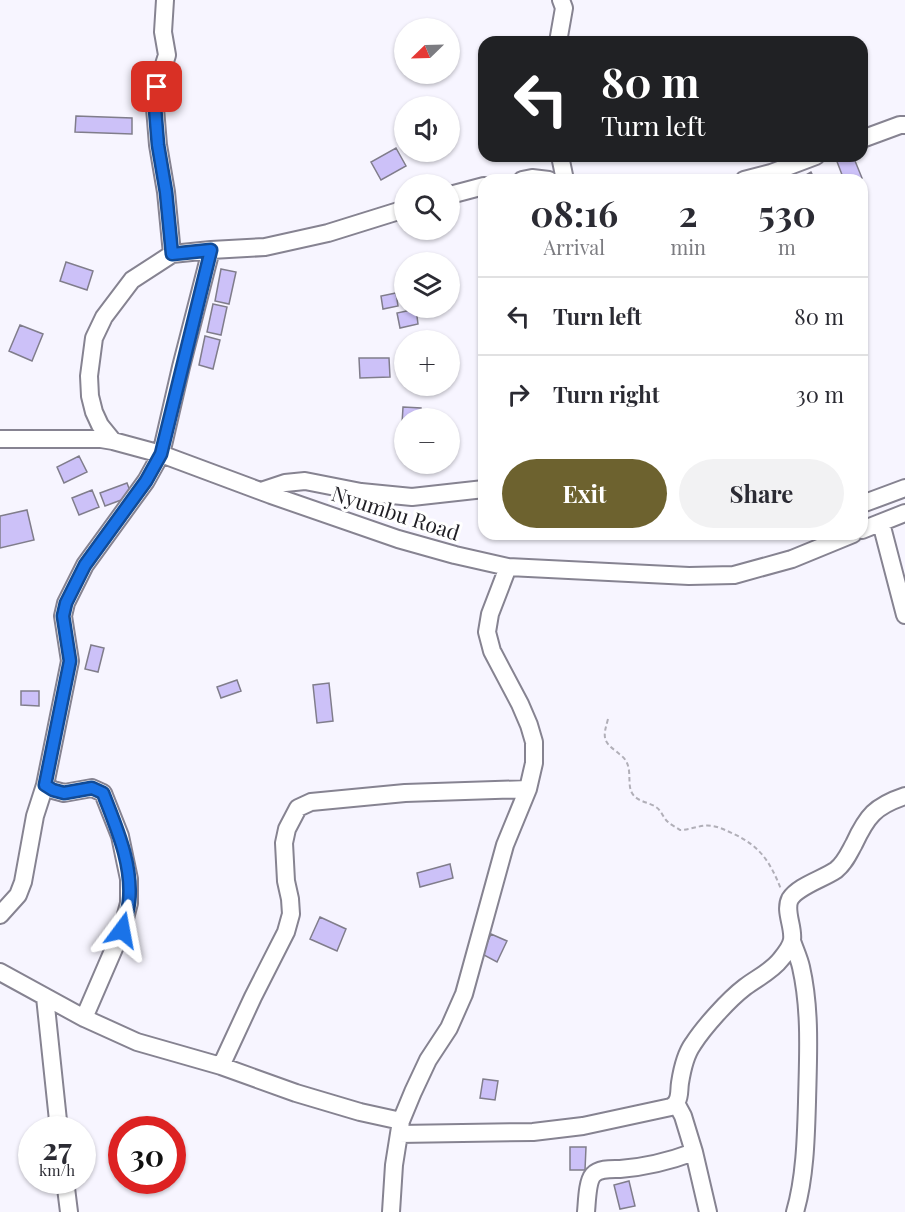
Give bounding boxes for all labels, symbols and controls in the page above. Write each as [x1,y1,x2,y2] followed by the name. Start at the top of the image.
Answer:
[394,18,460,84] north arrow
[394,18,460,474] map controls
[601,53,699,109] text: 80 m
[502,60,580,138] icon: left
[131,61,182,112] pin
[140,70,173,103] icon: arrive
[394,96,460,162] button: sound
[601,107,705,143] text: Turn left
[394,174,460,240] button: search
[530,188,618,236] text: 08:16
[679,188,698,236] text: 2
[758,188,816,236] text: 530
[543,233,605,260] text: Arrival
[670,233,706,260] text: min
[778,233,796,260] text: m
[394,252,460,318] button: layers
[502,300,535,333] icon: left
[553,301,642,331] text: Turn left
[794,301,844,331] text: 80 m
[394,330,460,396] button: +
[502,378,535,411] icon: right
[553,379,659,409] text: Turn right
[796,379,844,409] text: 30 m
[394,408,460,474] button: −
[502,459,667,528] button: Exit
[679,459,844,528] button: Share
[328,478,464,546] street label: Nyumbu Road
[90,898,154,962] position arrow
[108,1116,186,1194] speed limit sign: 30
[42,1128,72,1168] text: 27
[39,1160,75,1180] text: km/h

